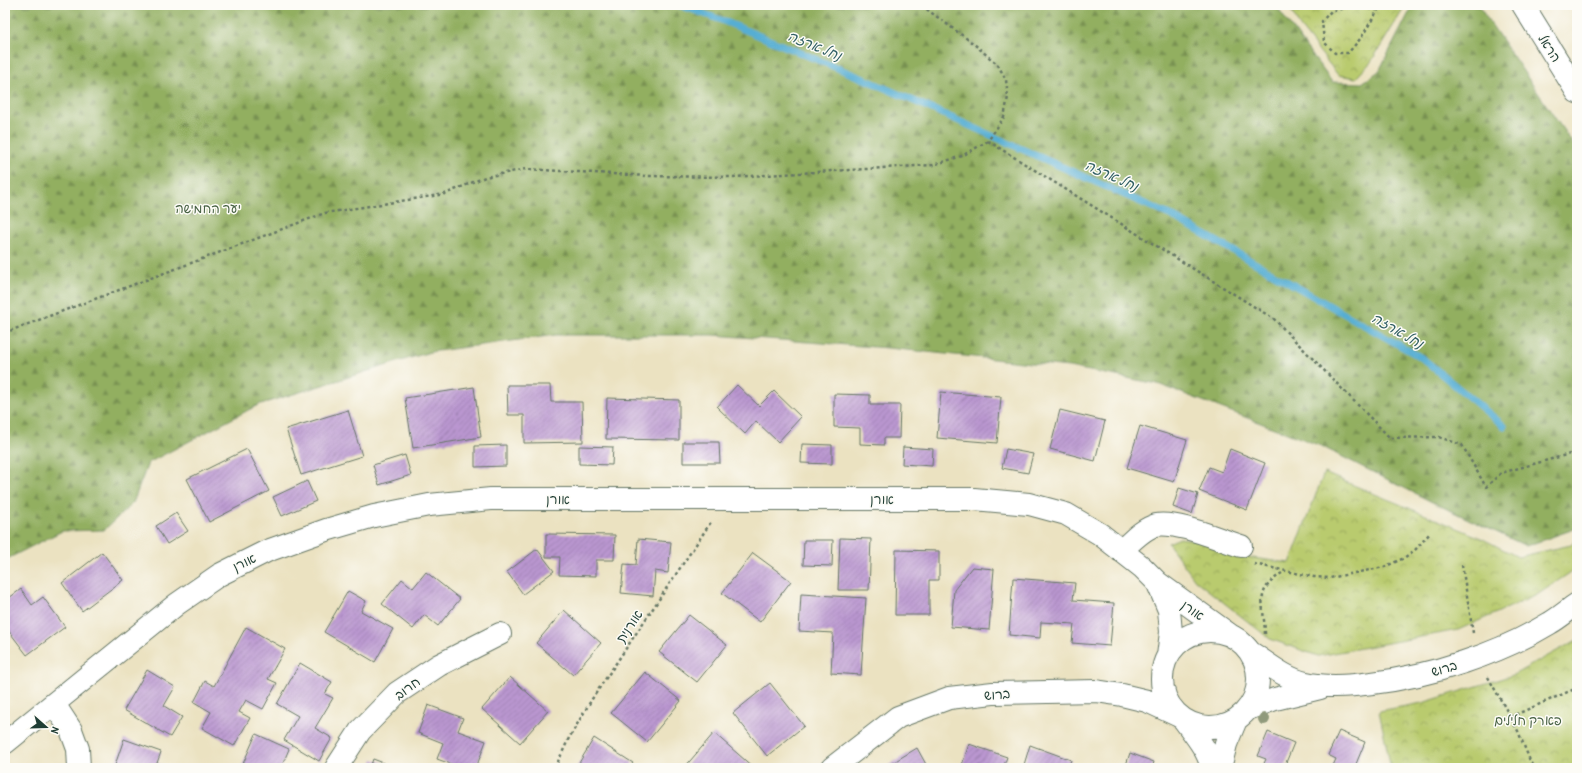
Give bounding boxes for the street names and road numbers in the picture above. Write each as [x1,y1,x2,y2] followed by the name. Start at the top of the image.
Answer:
[1534,31,1566,65] street label: הראל
[546,490,570,508] street label: אורן
[870,490,894,508] street label: אורן
[229,548,259,575] street label: אורן
[1178,596,1208,624] street label: אורן
[611,606,647,646] street label: אורנית
[1429,656,1459,680] street label: ברוש
[390,672,424,704] street label: חרוב
[983,684,1011,704] street label: ברוש

